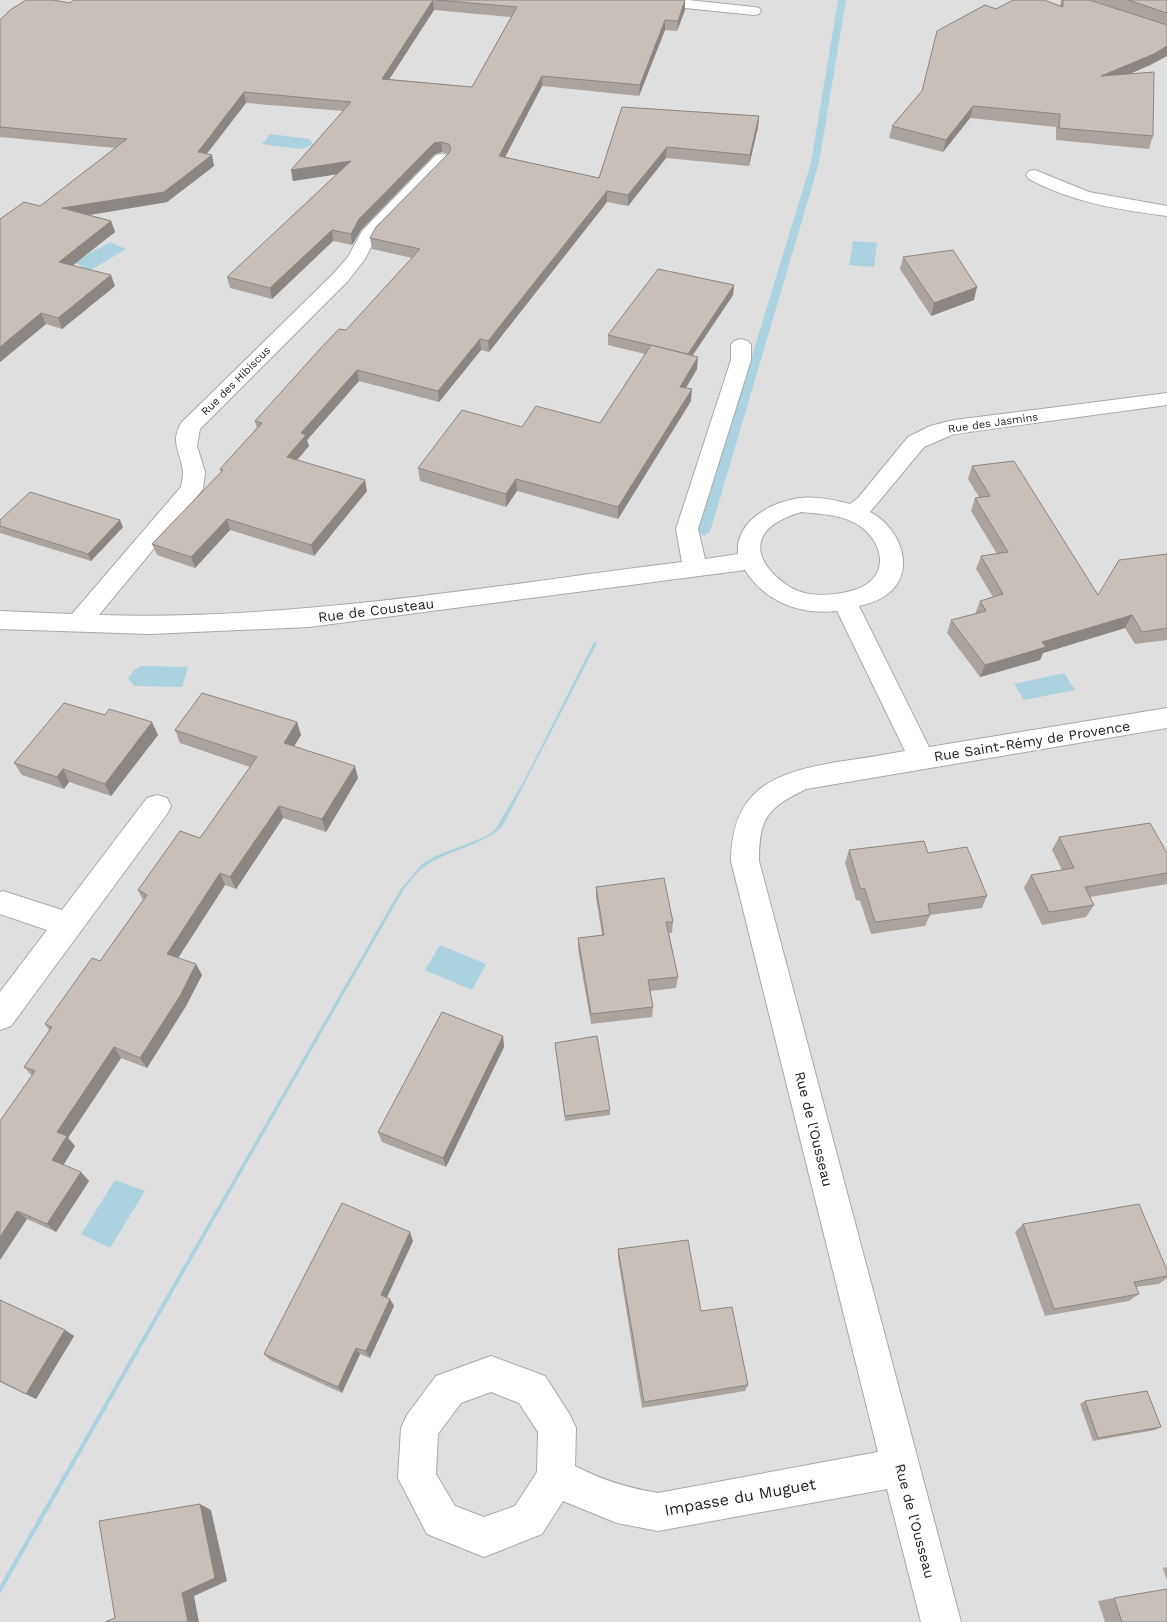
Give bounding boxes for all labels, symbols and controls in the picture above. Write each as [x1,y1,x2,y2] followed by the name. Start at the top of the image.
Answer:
[199,344,273,418] street label: Rue des Hibiscus
[947,410,1039,436] street label: Rue des Jasmins
[317,595,435,625] street label: Rue de Cousteau
[933,718,1131,764] street label: Rue Saint-Rémy de Provence
[792,1070,836,1188] street label: Rue de l'Ousseau
[892,1462,938,1580] street label: Rue de l'Ousseau
[663,1474,817,1520] street label: Impasse du Muguet

